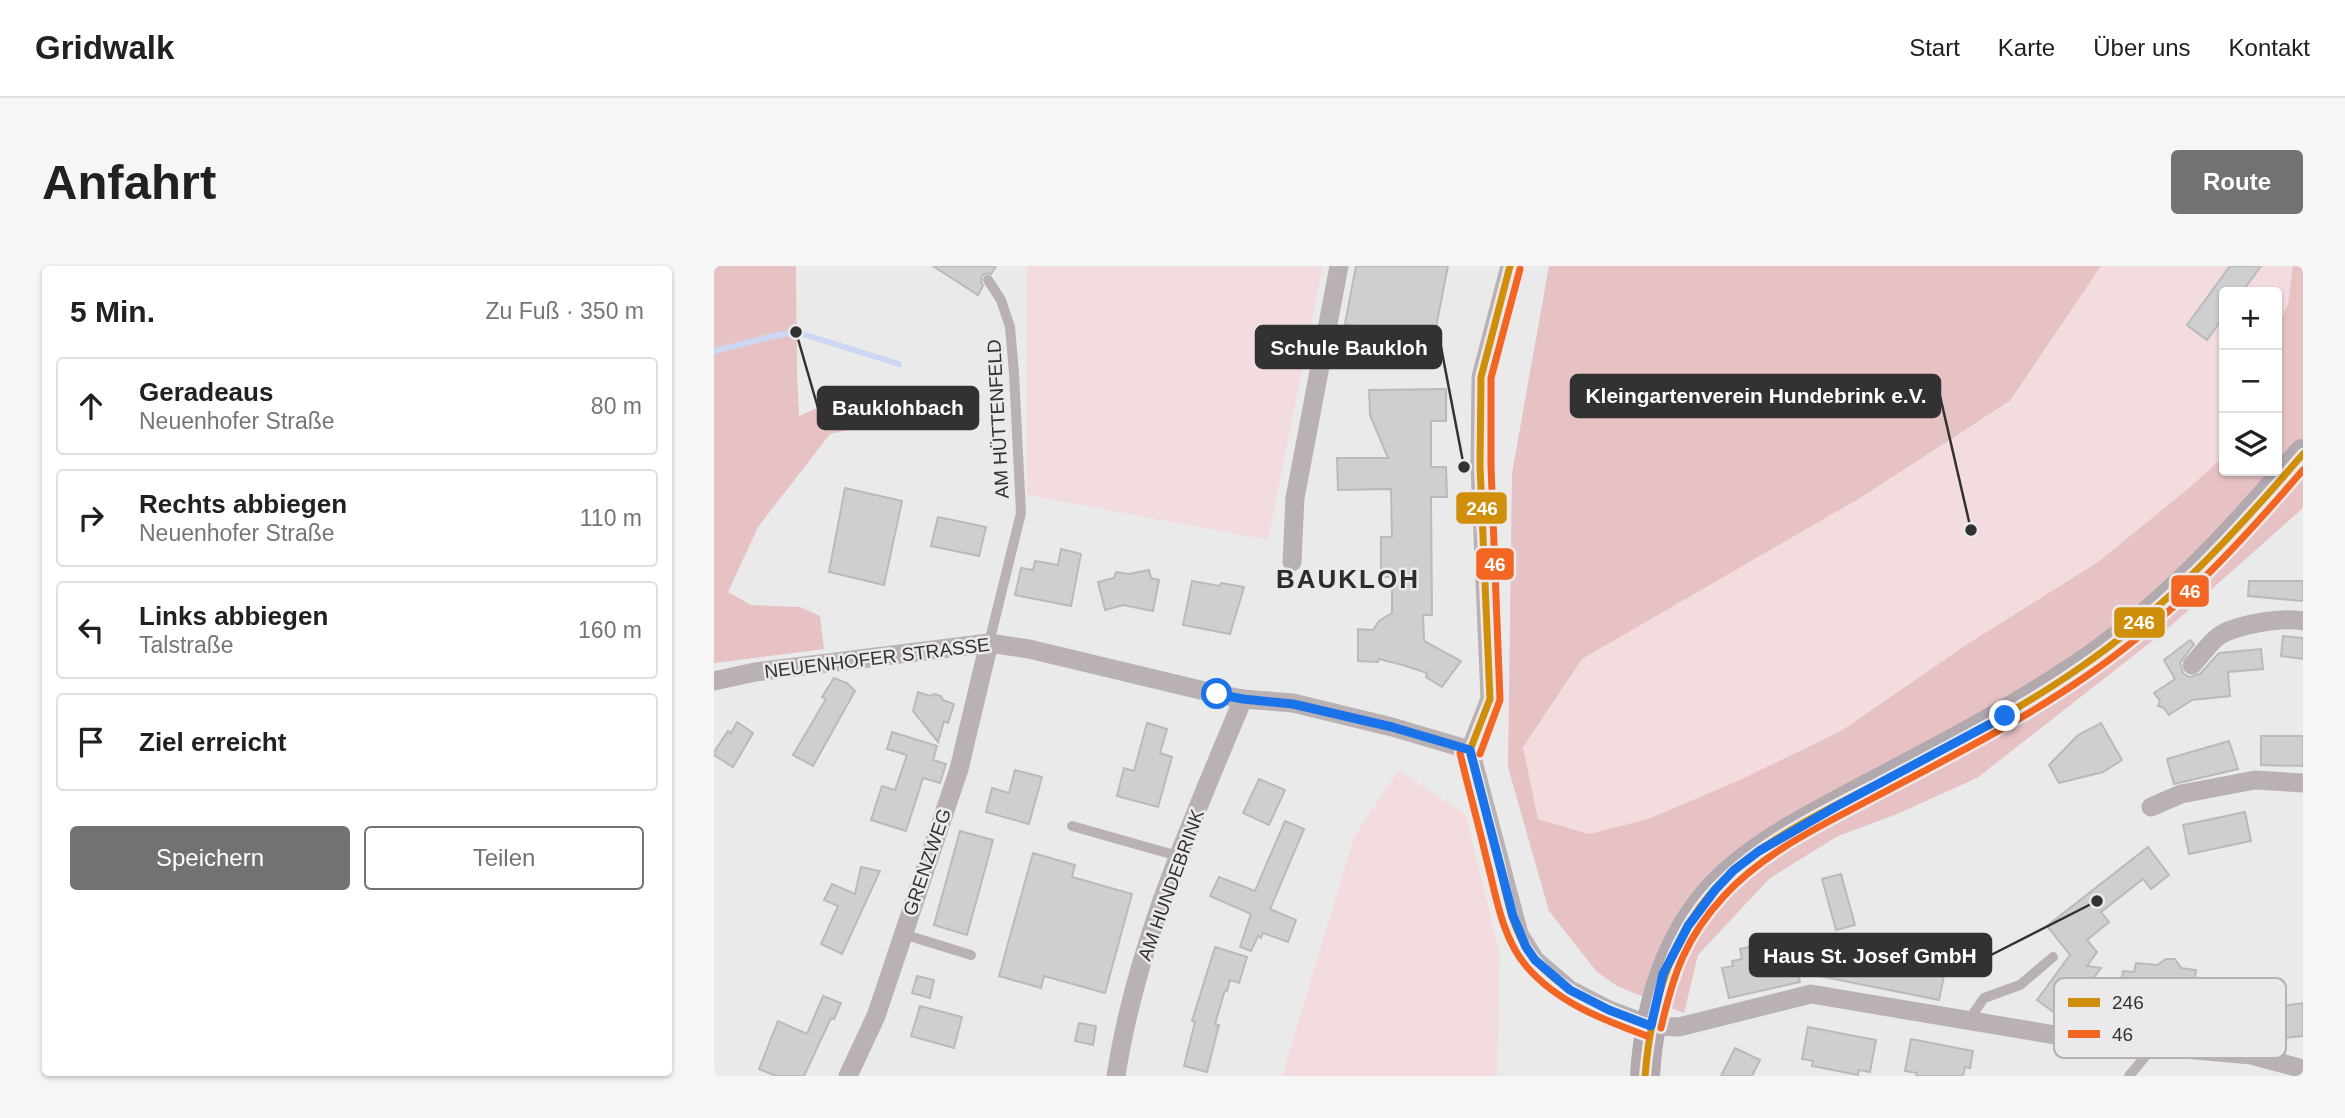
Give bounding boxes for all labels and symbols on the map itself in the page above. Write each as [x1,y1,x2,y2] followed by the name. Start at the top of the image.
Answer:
[1256,326,1441,368] callout: Schule Baukloh
[1270,336,1428,359] text: Schule Baukloh
[983,339,1013,499] street label: AM HÜTTENFELD
[1571,375,1940,417] callout: Kleingartenverein Hundebrink e.V.
[1585,384,1927,407] text: Kleingartenverein Hundebrink e.V.
[818,387,978,429] callout: Bauklohbach
[832,396,964,419] text: Bauklohbach
[1455,491,1508,525] line badge: 246
[1466,498,1498,519] text: 246
[1475,547,1515,581] line badge: 46
[1484,554,1506,575] text: 46
[1276,564,1420,594] district label: BAUKLOH
[2170,574,2210,608] line badge: 46
[2179,581,2201,602] text: 46
[2113,606,2166,639] line badge: 246
[2123,612,2155,633] text: 246
[763,634,991,682] street label: NEUENHOFER STRASSE
[1201,678,1232,709] route start
[1989,700,2020,731] route end
[899,806,955,918] street label: GRENZWEG
[1134,806,1208,963] street label: AM HUNDEBRINK
[1750,934,1991,976] callout: Haus St. Josef GmbH
[1763,944,1977,967] text: Haus St. Josef GmbH
[2054,978,2286,1058] legend
[2112,992,2144,1013] text: 246
[2112,1024,2133,1045] text: 46

